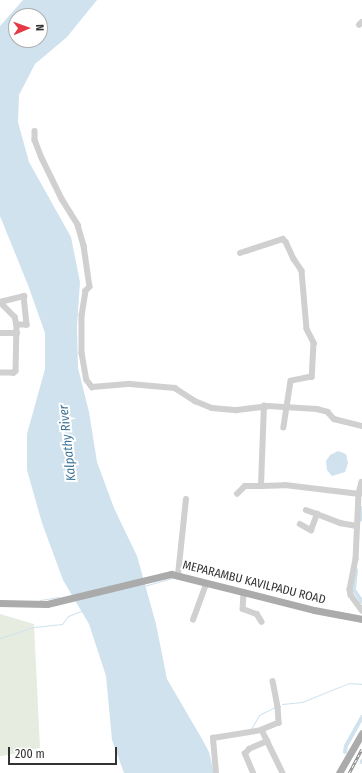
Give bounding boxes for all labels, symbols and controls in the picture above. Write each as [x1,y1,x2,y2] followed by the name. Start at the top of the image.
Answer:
[8,8,48,48] north arrow
[33,24,46,31] text: N
[56,404,80,482] water label: Kalpathy River
[181,558,327,608] street label: MEPARAMBU KAVILPADU ROAD
[10,739,119,765] scale bar
[15,747,45,761] text: 200 m

